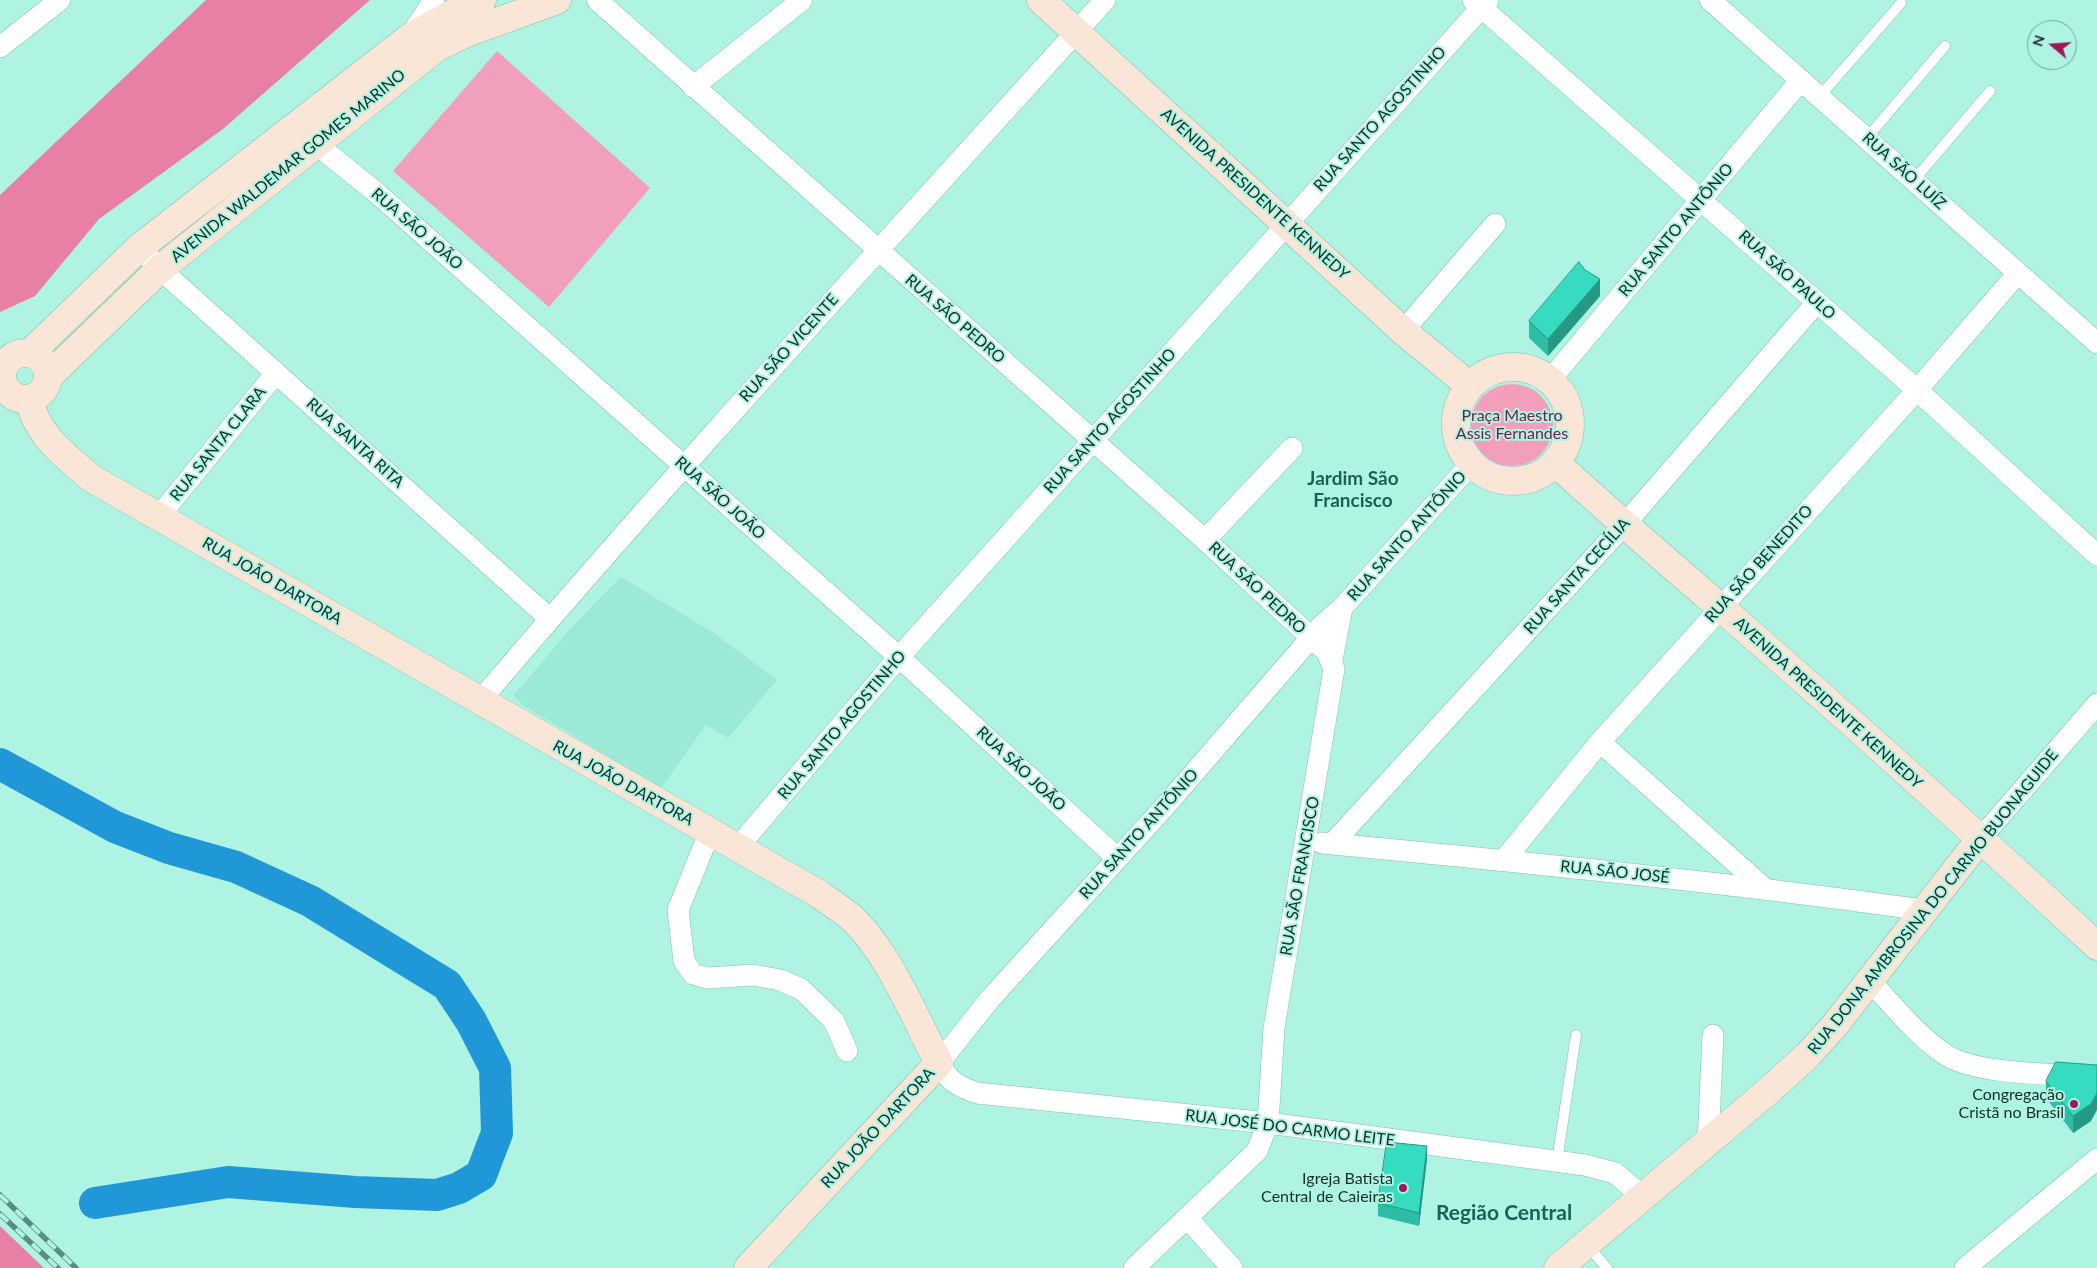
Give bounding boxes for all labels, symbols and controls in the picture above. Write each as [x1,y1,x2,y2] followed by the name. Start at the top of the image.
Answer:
[2027,20,2077,70] north arrow
[2028,33,2048,48] text: N
[1310,42,1450,196] street label: RUA SANTO AGOSTINHO
[167,65,409,267] street label: AVENIDA WALDEMAR GOMES MARINO
[1157,104,1353,284] street label: AVENIDA PRESIDENTE KENNEDY
[1858,128,1950,214] street label: RUA SÃO LUÍZ
[1615,159,1737,301] street label: RUA SANTO ANTÔNIO
[367,184,467,274] street label: RUA SÃO JOÃO
[1735,226,1839,324] street label: RUA SÃO PAULO
[901,270,1009,368] street label: RUA SÃO PEDRO
[736,290,842,406] street label: RUA SÃO VICENTE
[1040,344,1180,498] street label: RUA SANTO AGOSTINHO
[166,383,270,505] street label: RUA SANTA CLARA
[302,394,408,492] street label: RUA SANTA RITA
[1456,406,1568,444] park label: Praça Maestro Assis Fernandes
[671,452,769,544] street label: RUA SÃO JOÃO
[1344,467,1470,605] street label: RUA SANTO ANTÔNIO
[1307,468,1399,512] district label: Jardim São Francisco
[1701,501,1817,627] street label: RUA SÃO BENEDITO
[1520,514,1634,638] street label: RUA SANTA CECÍLIA
[199,533,345,629] street label: RUA JOÃO DARTORA
[1204,538,1310,638] street label: RUA SÃO PEDRO
[1730,613,1926,793] street label: AVENIDA PRESIDENTE KENNEDY
[774,647,910,803] street label: RUA SANTO AGOSTINHO
[972,723,1070,815] street label: RUA SÃO JOÃO
[549,736,697,830] street label: RUA JOÃO DARTORA
[1804,746,2062,1058] street label: RUA DONA AMBROSINA DO CARMO BUONAGUIDE
[1076,765,1202,903] street label: RUA SANTO ANTÔNIO
[1277,795,1323,957] street label: RUA SÃO FRANCISCO
[1559,857,1671,887] street label: RUA SÃO JOSÉ
[817,1064,939,1192] street label: RUA JOÃO DARTORA
[1959,1085,2064,1123] place label: Congregação Cristã no Brasil
[2068,1098,2080,1110] marker: Congregação Cristã no Brasil
[1184,1106,1396,1150] street label: RUA JOSÉ DO CARMO LEITE
[1261,1169,1393,1207] place label: Igreja Batista Central de Caieiras
[1397,1182,1409,1194] marker: Igreja Batista Central de Caieiras
[1436,1200,1572,1226] district label: Região Central

